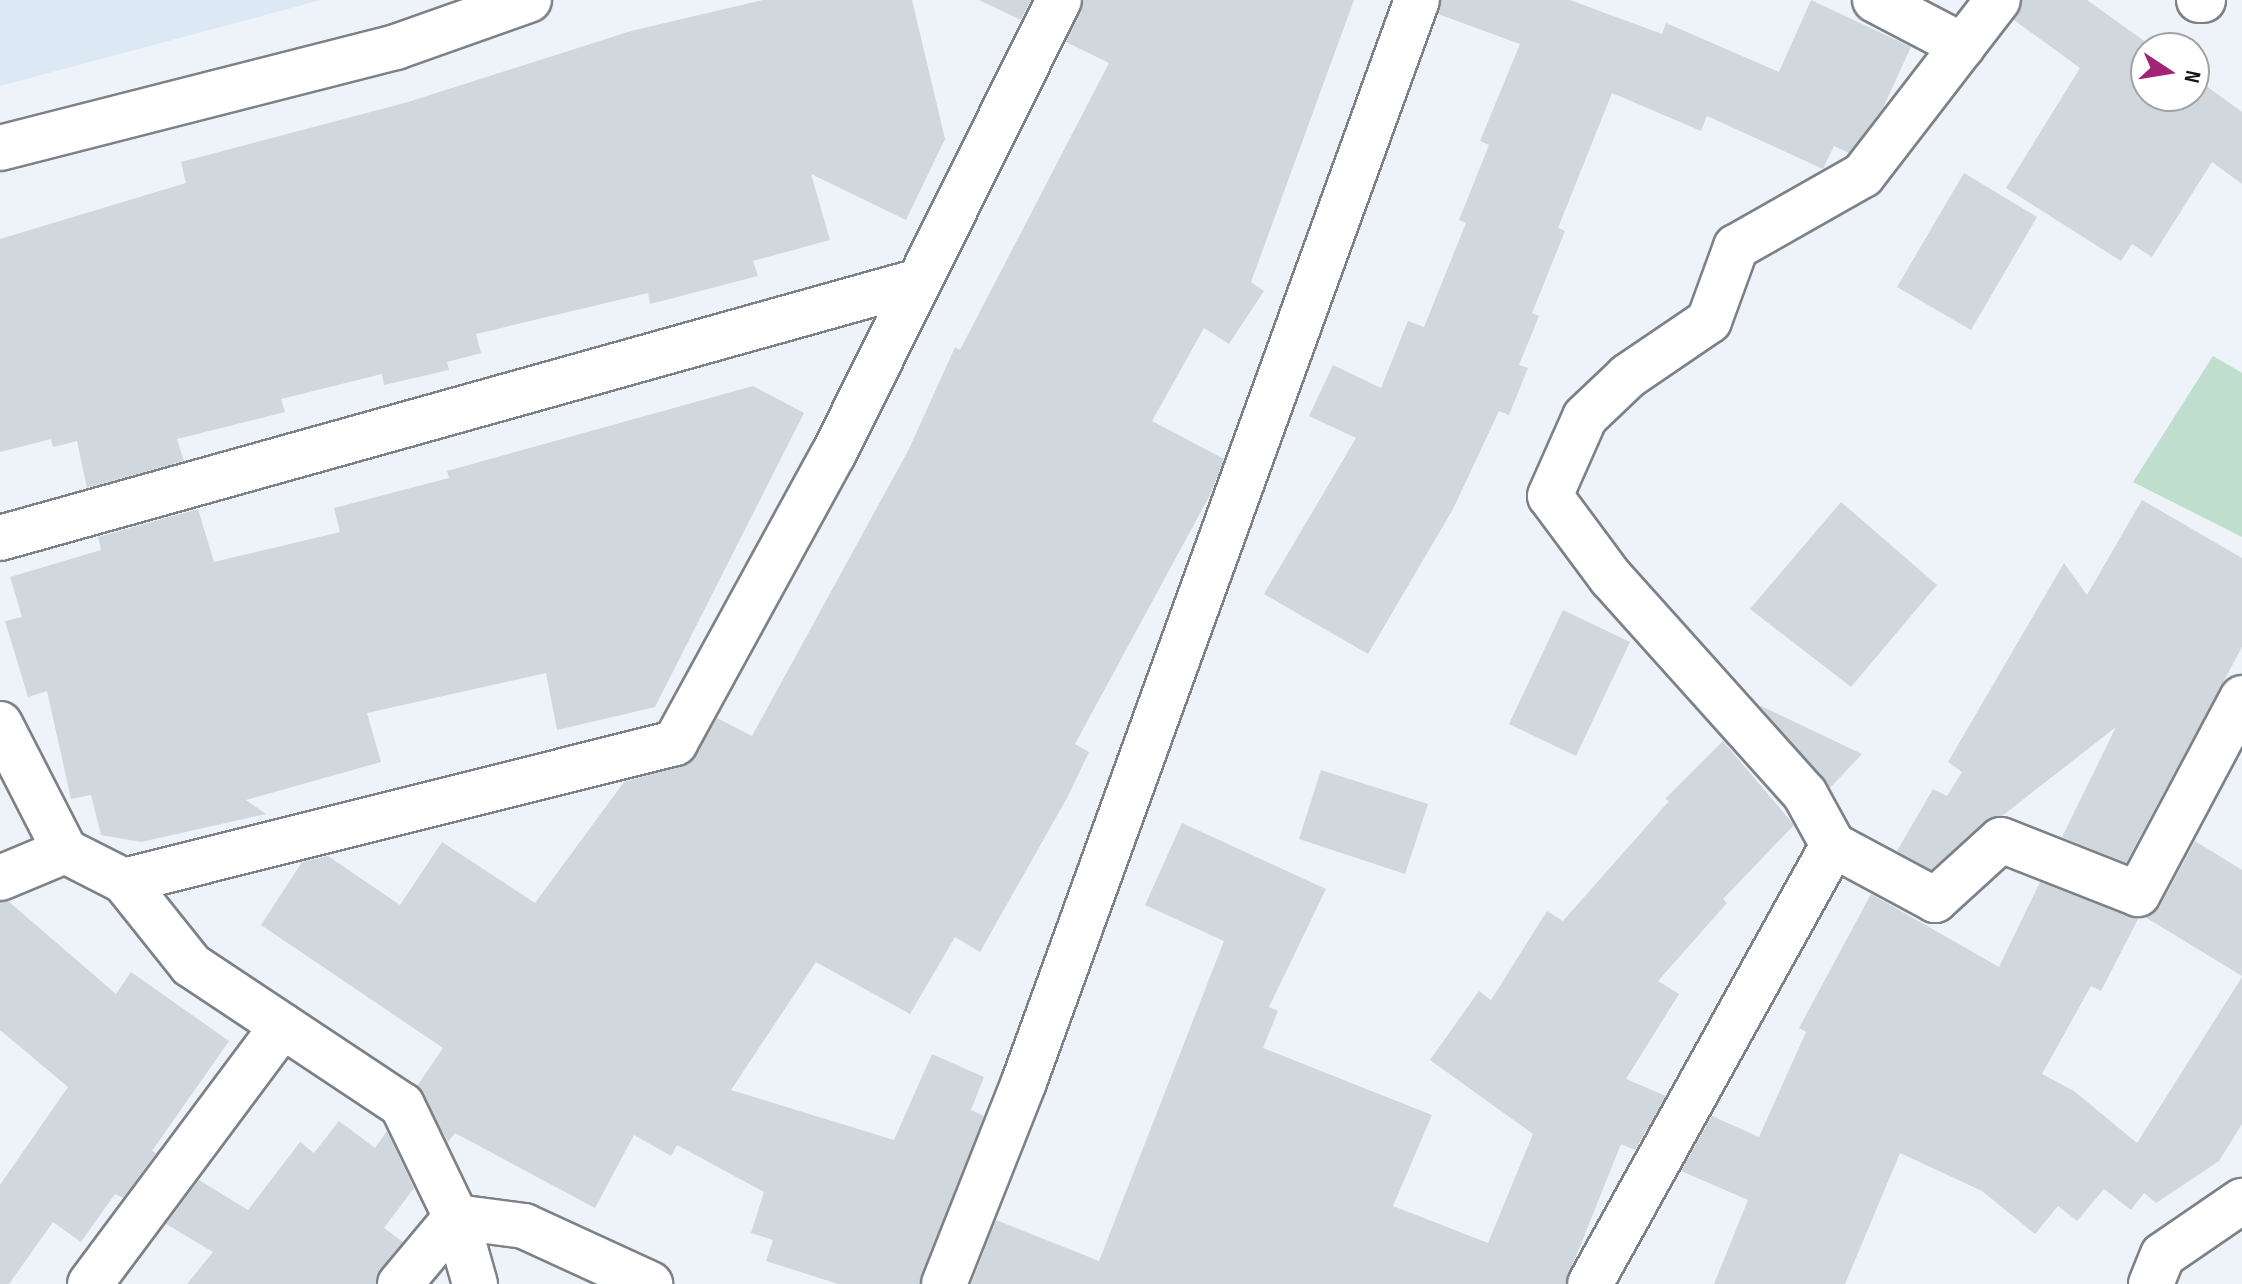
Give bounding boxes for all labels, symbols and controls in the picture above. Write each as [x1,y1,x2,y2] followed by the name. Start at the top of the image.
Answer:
[2130,32,2210,112] north arrow
[2178,68,2206,85] text: N

